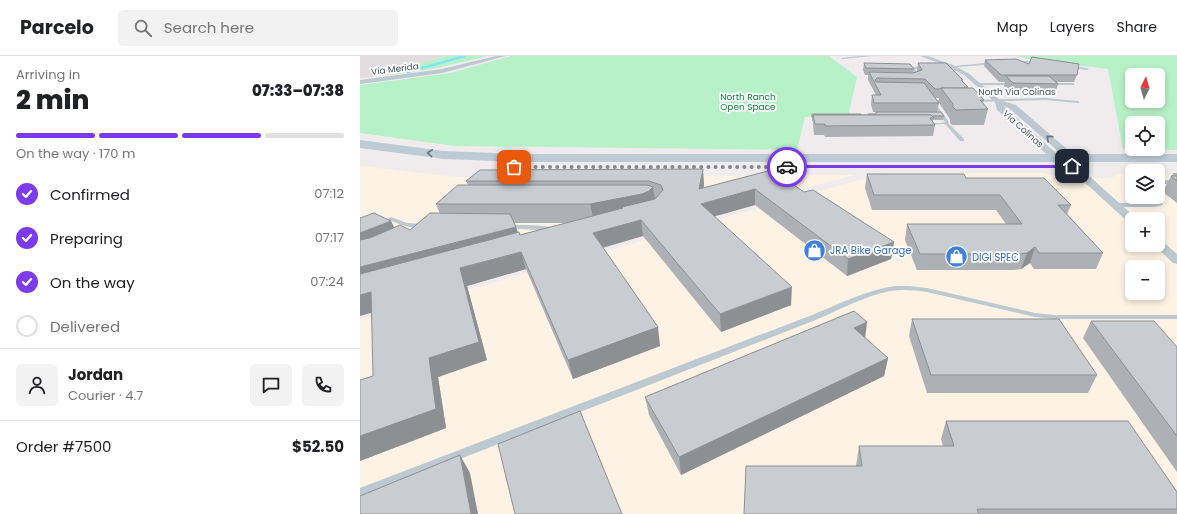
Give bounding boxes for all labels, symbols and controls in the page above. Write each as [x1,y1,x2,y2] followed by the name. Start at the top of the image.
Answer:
[118,10,398,46] search box
[20,14,94,41] text: Parcelo
[132,17,154,39] icon: search
[164,17,254,38] text: Search here
[997,17,1028,37] text: Map
[1050,17,1094,37] text: Layers
[1116,17,1157,37] text: Share
[371,60,419,78] street label: Via Merida
[16,65,80,84] text: Arriving in
[1125,68,1165,108] north arrow
[1125,68,1165,300] map controls
[252,80,344,101] text: 07:33–07:38
[16,82,89,118] text: 2 min
[978,86,1056,98] street label: North Via Colinas
[720,91,776,113] park label: North Ranch Open Space
[1000,108,1046,151] street label: Via Colinas
[1125,116,1165,156] button: locate
[1046,135,1053,142] one-way arrow
[16,144,135,163] text: On the way · 170 m
[767,147,807,187] courier
[426,149,433,158] one-way arrow
[1055,149,1089,183] pin
[497,150,531,184] pin
[1061,155,1083,177] icon: home
[503,156,525,178] icon: bag
[776,156,798,178] icon: car
[1125,164,1165,204] button: layers
[16,183,38,205] icon: check
[50,184,130,205] text: Confirmed
[314,184,344,203] text: 07:12
[1125,212,1165,252] button: +
[16,227,38,249] icon: check
[50,228,123,249] text: Preparing
[315,228,344,247] text: 07:17
[802,237,828,263] shop icon: JRA Bike Garage
[830,243,911,258] place label: JRA Bike Garage
[943,244,969,270] shop icon: DIGI SPEC
[972,250,1019,265] place label: DIGI SPEC
[1125,260,1165,300] button: −
[16,271,38,293] icon: check
[50,272,135,293] text: On the way
[310,272,344,291] text: 07:24
[50,316,120,337] text: Delivered
[16,364,58,406] button: person
[68,364,123,385] text: Jordan
[250,364,292,406] button: chat
[302,364,344,406] button: phone
[68,386,143,405] text: Courier · 4.7
[16,436,111,457] text: Order #7500
[292,436,344,457] text: $52.50

